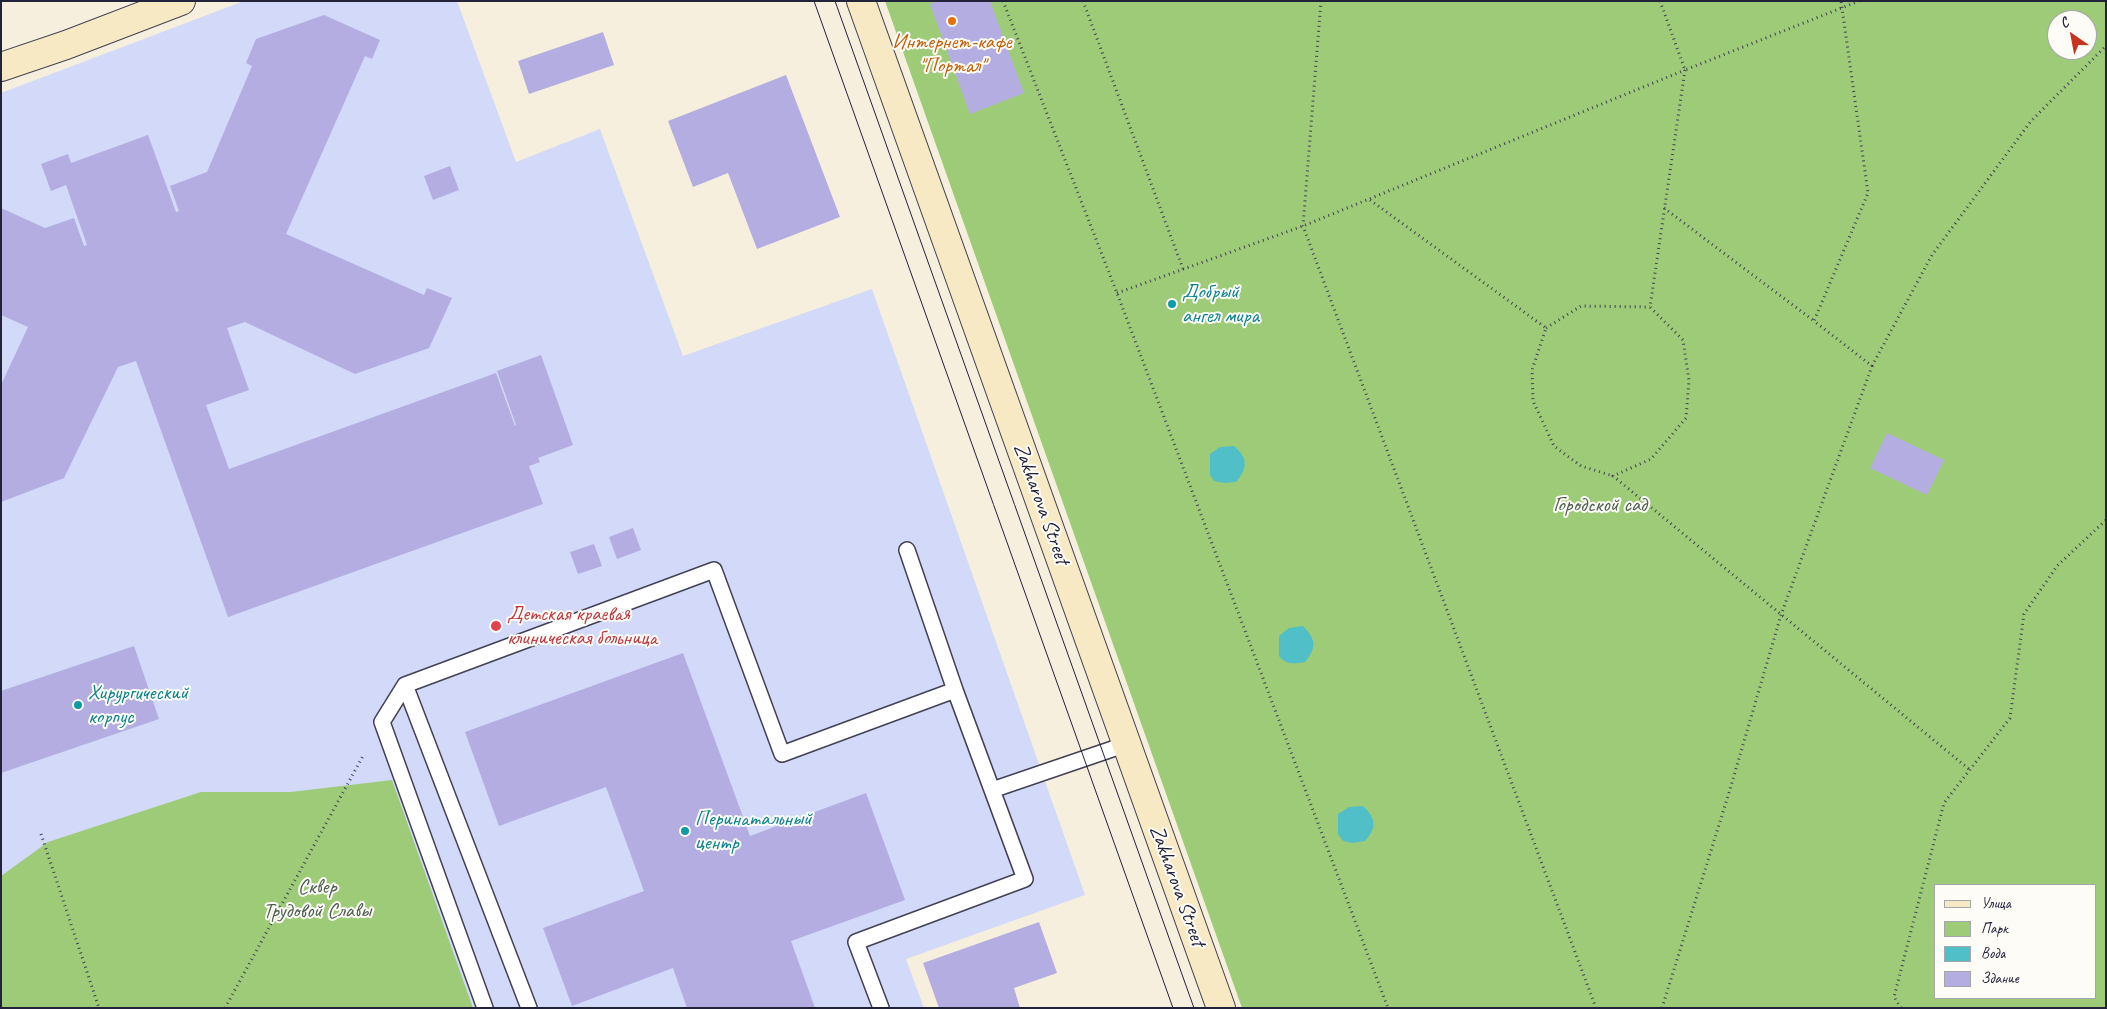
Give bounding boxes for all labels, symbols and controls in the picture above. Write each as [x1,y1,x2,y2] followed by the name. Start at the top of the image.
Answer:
[2047,10,2097,60] north arrow
[2057,14,2072,32] text: С
[946,15,958,27] marker: Интернет-кафе "Портал"
[892,29,1012,79] place label: Интернет-кафе "Портал"
[1182,279,1259,329] place label: Добрый ангел мира
[1166,298,1178,310] marker: Добрый ангел мира
[1007,440,1075,568] street label: Zakharova Street
[1553,492,1647,518] park label: Городской сад
[507,601,657,651] place label: Детская краевая клиническая больница
[489,619,503,633] marker: Детская краевая клиническая больница
[88,680,188,730] place label: Хирургический корпус
[72,699,84,711] marker: Хирургический корпус
[695,806,812,856] place label: Перинатальный центр
[1143,822,1211,950] street label: Zakharova Street
[679,825,691,837] marker: Перинатальный центр
[263,874,371,924] park label: Сквер Трудовой Славы
[1934,884,2097,999] legend
[1981,894,2011,913] text: Улица
[1981,919,2008,938] text: Парк
[1981,944,2005,963] text: Вода
[1981,969,2019,988] text: Здание

